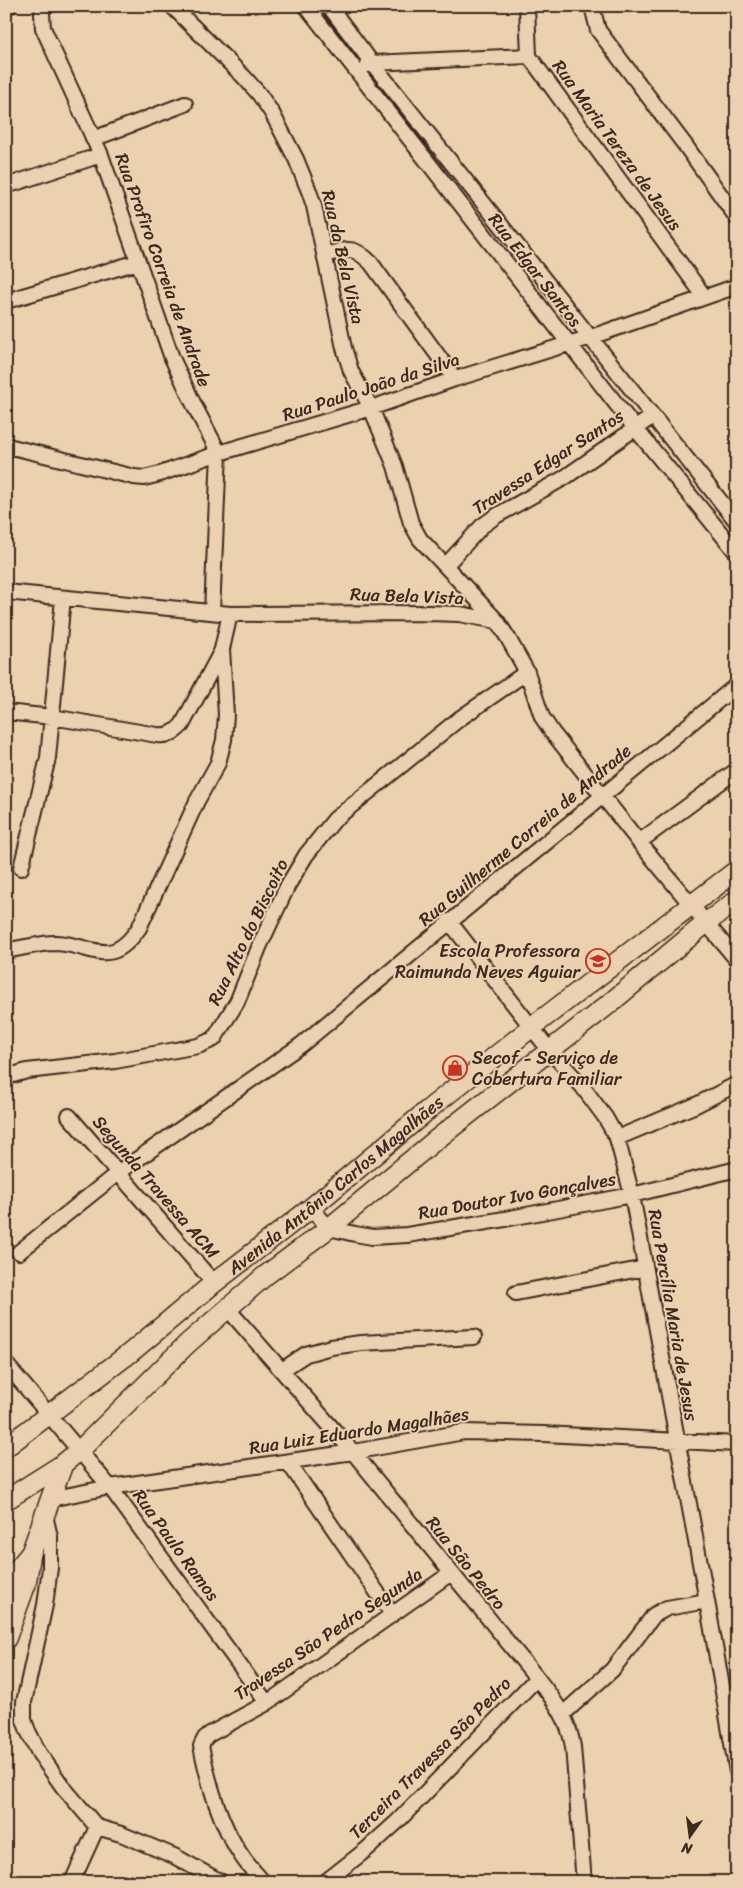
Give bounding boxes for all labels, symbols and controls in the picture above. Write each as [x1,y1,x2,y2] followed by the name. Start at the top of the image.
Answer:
[544,52,691,238] street label: Rua Maria Tereza de Jesus
[106,148,220,392] street label: Rua Profiro Correia de Andrade
[312,187,374,327] street label: Rua da Bela Vista
[480,206,591,335] street label: Rua Edgar Santos
[278,343,464,431] street label: Rua Paulo João da Silva
[466,400,631,523] street label: Travessa Edgar Santos
[350,578,464,614] street label: Rua Bela Vista
[411,736,639,934] street label: Rua Guilherme Correia de Andrade
[199,853,297,1011] street label: Rua Alto do Biscoito
[395,935,582,988] place label: Escola Professora Raimunda Neves Aguiar
[585,948,611,974] school or university icon: Escola Professora Raimunda Neves Aguiar
[472,1042,623,1095] place label: Secof - Serviço de Cobertura Familiar
[442,1055,468,1081] shop icon: Secof - Serviço de Cobertura Familiar
[219,1087,451,1284] street label: Avenida Antônio Carlos Magalhães
[84,1108,228,1267] street label: Segunda Travessa ACM
[416,1163,619,1229] street label: Rua Doutor Ivo Gonçalves
[639,1207,707,1424] street label: Rua Percília Maria de Jesus
[247,1398,472,1464] street label: Rua Luiz Eduardo Magalhães
[124,1482,228,1609] street label: Rua Paulo Ramos
[418,1509,514,1617] street label: Rua São Pedro
[227,1559,429,1709] street label: Travessa São Pedro Segunda
[341,1669,519,1847] street label: Terceira Travessa São Pedro
[666,1810,716,1860] north arrow
[679,1835,696,1862] text: N

